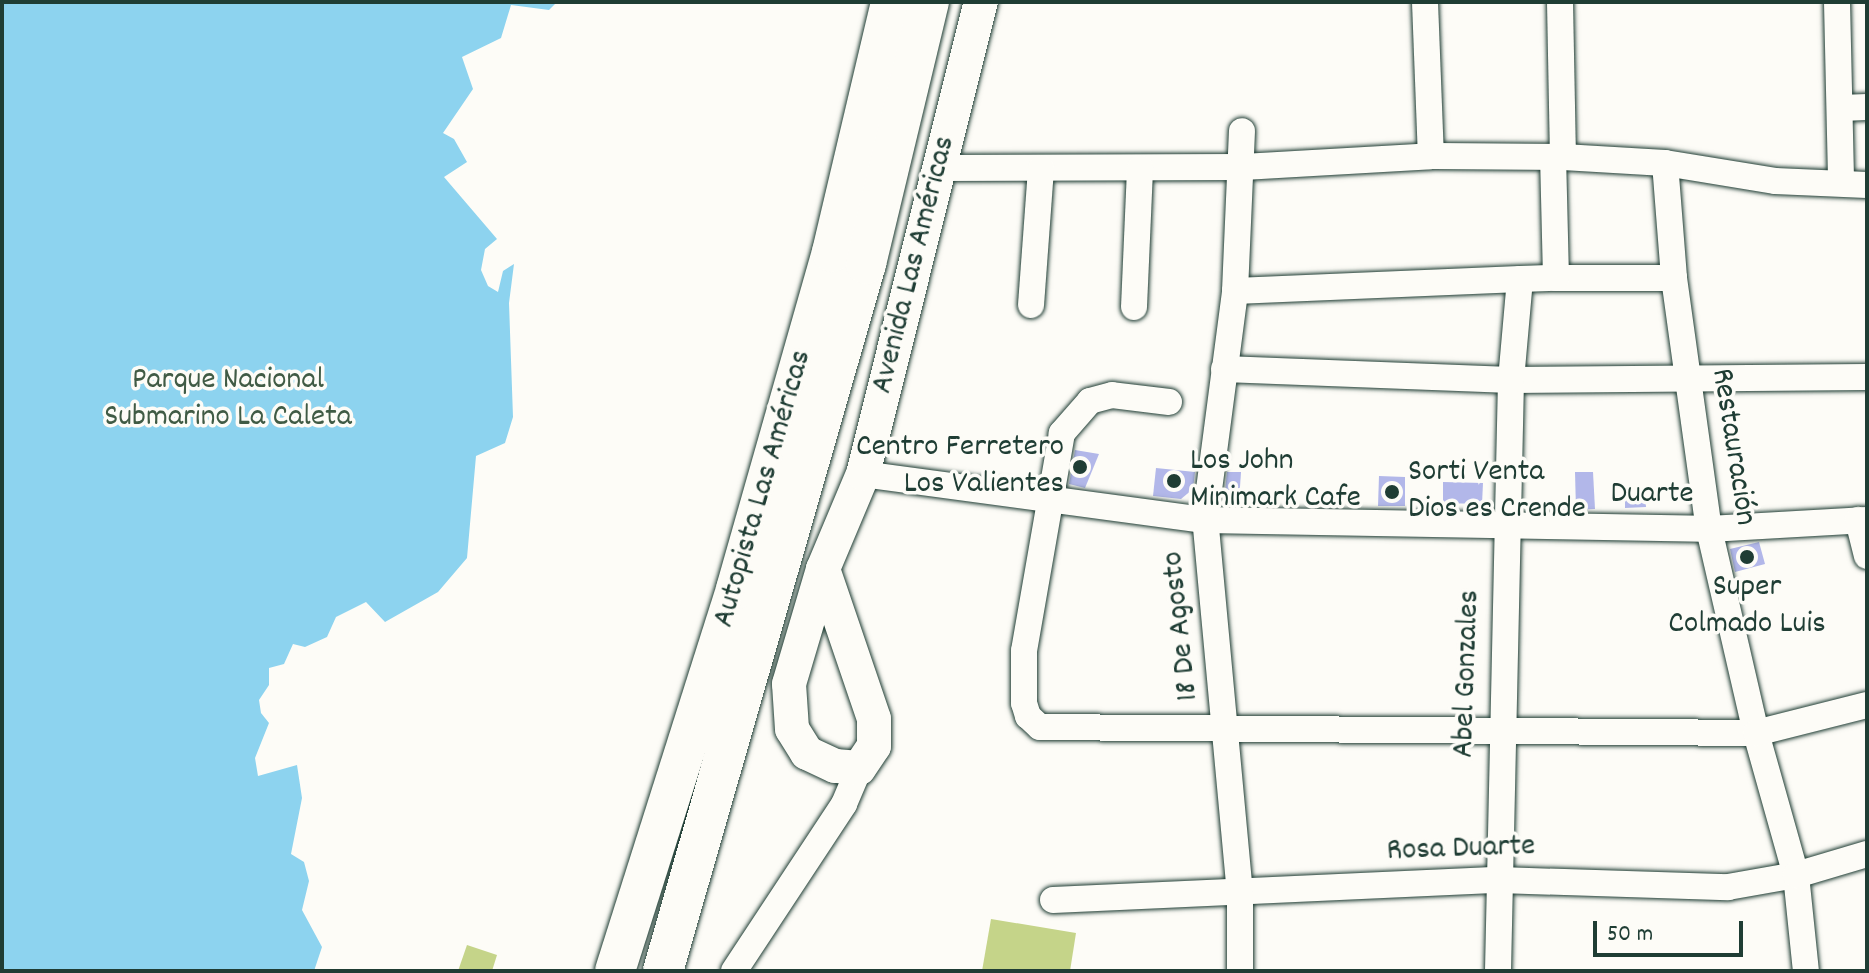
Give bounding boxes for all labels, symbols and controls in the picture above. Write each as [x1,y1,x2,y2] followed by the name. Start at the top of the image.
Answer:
[864,132,966,398] street label: Avenida Las Américas
[706,346,822,632] street label: Autopista Las Américas
[104,363,352,438] park label: Parque Nacional Submarino La Caleta
[1701,366,1763,528] street label: Restauración
[856,430,1064,505] place label: Centro Ferretero Los Valientes
[1190,444,1361,519] place label: Los John Minimark Cafe
[1408,455,1586,530] place label: Sorti Venta Dios es Crende
[1071,458,1089,476] marker: Centro Ferretero Los Valientes
[1165,472,1183,490] marker: Los John Minimark Cafe
[1610,476,1694,514] street label: Duarte
[1383,483,1401,501] marker: Sorti Venta Dios es Crende
[1738,548,1756,566] marker: Super Colmado Luis
[1155,549,1209,703] street label: 18 De Agosto
[1668,570,1826,645] place label: Super Colmado Luis
[1446,589,1490,759] street label: Abel Gonzales
[1386,828,1536,872] street label: Rosa Duarte
[1597,905,1747,955] scale bar
[1607,918,1653,952] text: 50 m

